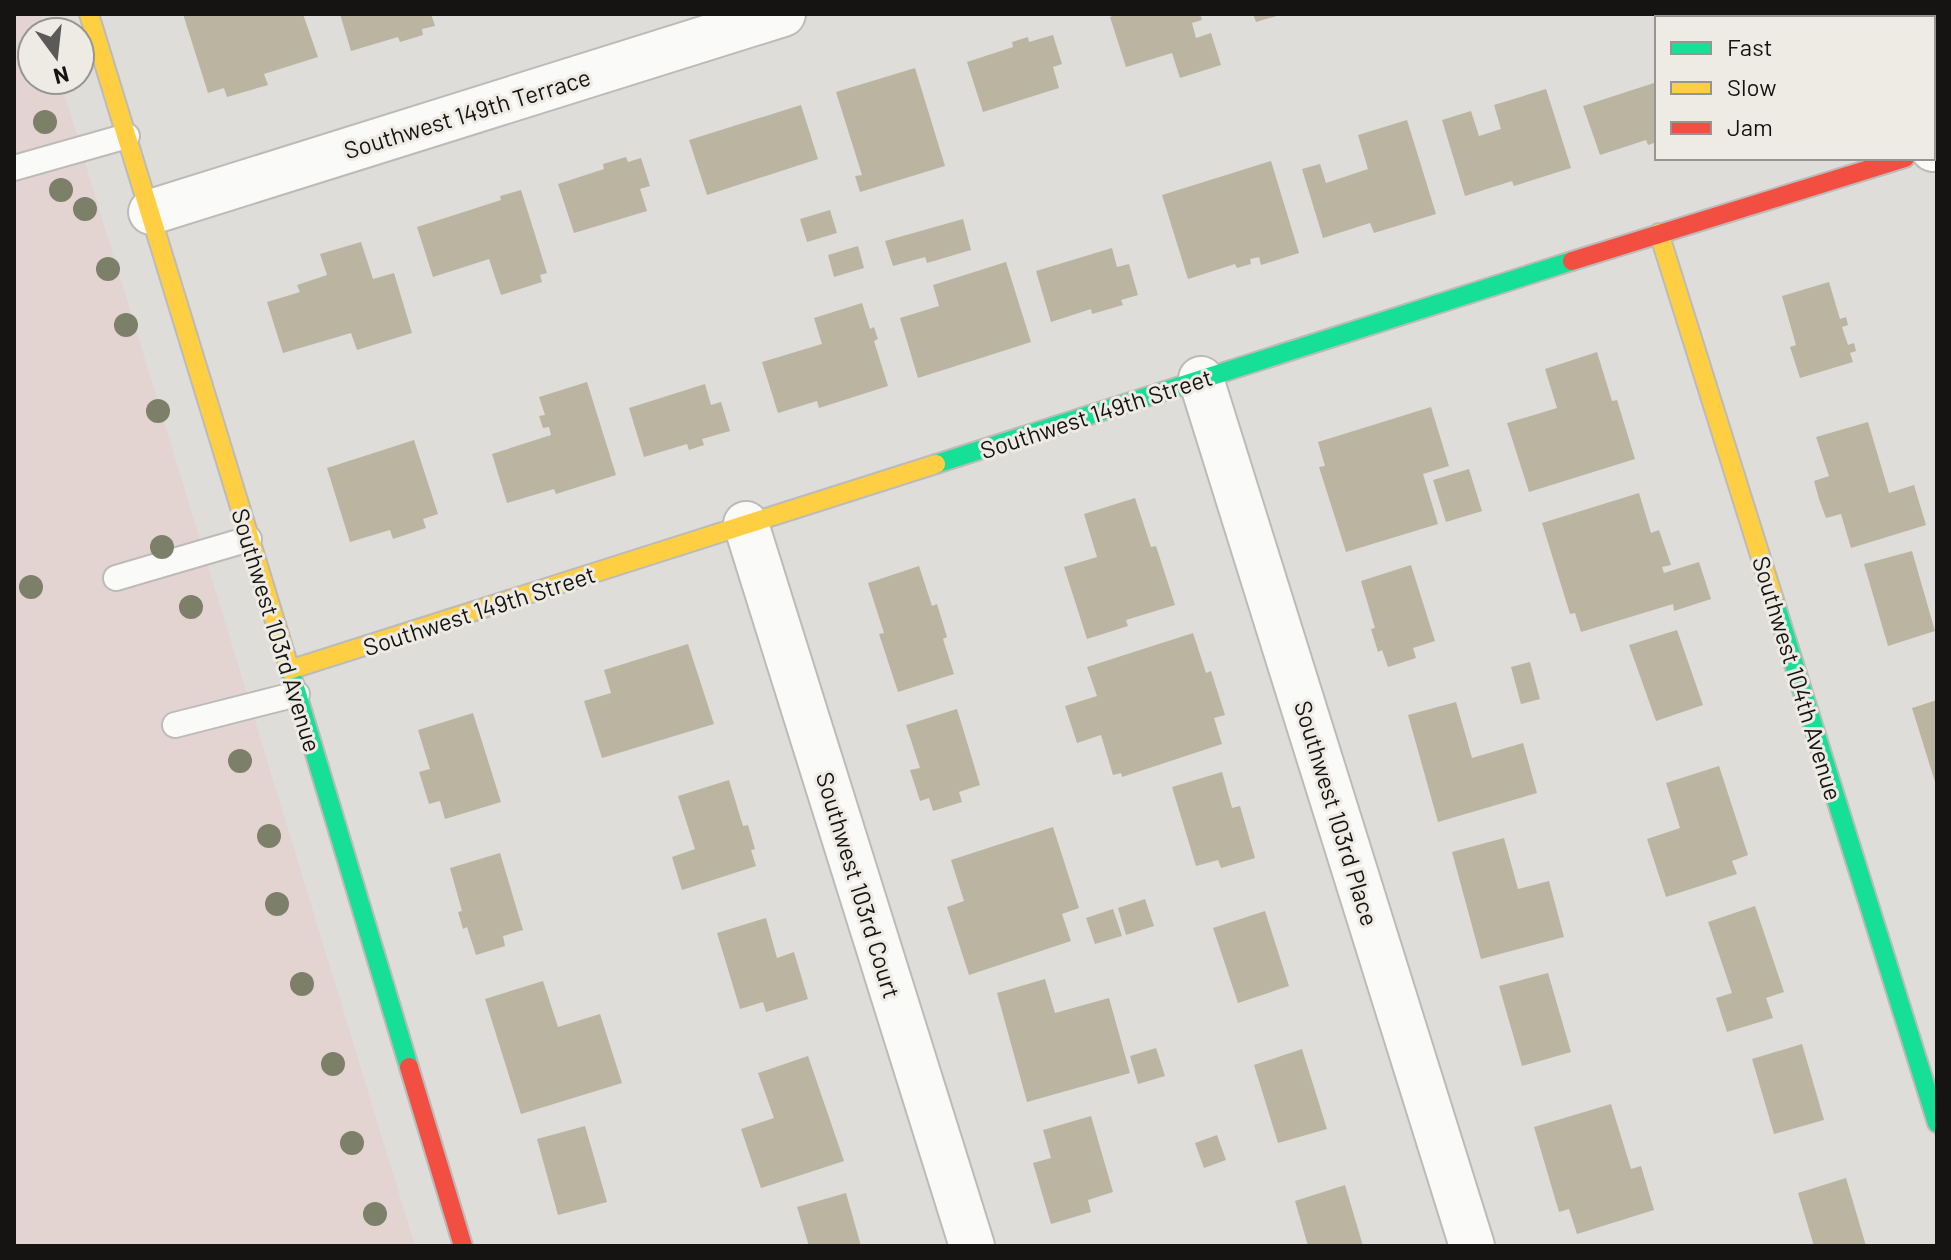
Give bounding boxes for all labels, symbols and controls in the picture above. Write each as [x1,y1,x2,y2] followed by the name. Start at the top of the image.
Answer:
[16,16,96,96] north arrow
[1655,16,1935,160] legend
[1727,32,1772,61] text: Fast
[51,62,72,91] text: N
[340,62,594,164] street label: Southwest 149th Terrace
[1727,72,1776,101] text: Slow
[1727,112,1773,141] text: Jam
[976,362,1216,464] street label: Southwest 149th Street
[226,505,328,755] street label: Southwest 103rd Avenue
[1747,552,1849,804] street label: Southwest 104th Avenue
[359,559,599,661] street label: Southwest 149th Street
[1289,697,1385,929] street label: Southwest 103rd Place
[811,768,907,1002] street label: Southwest 103rd Court

